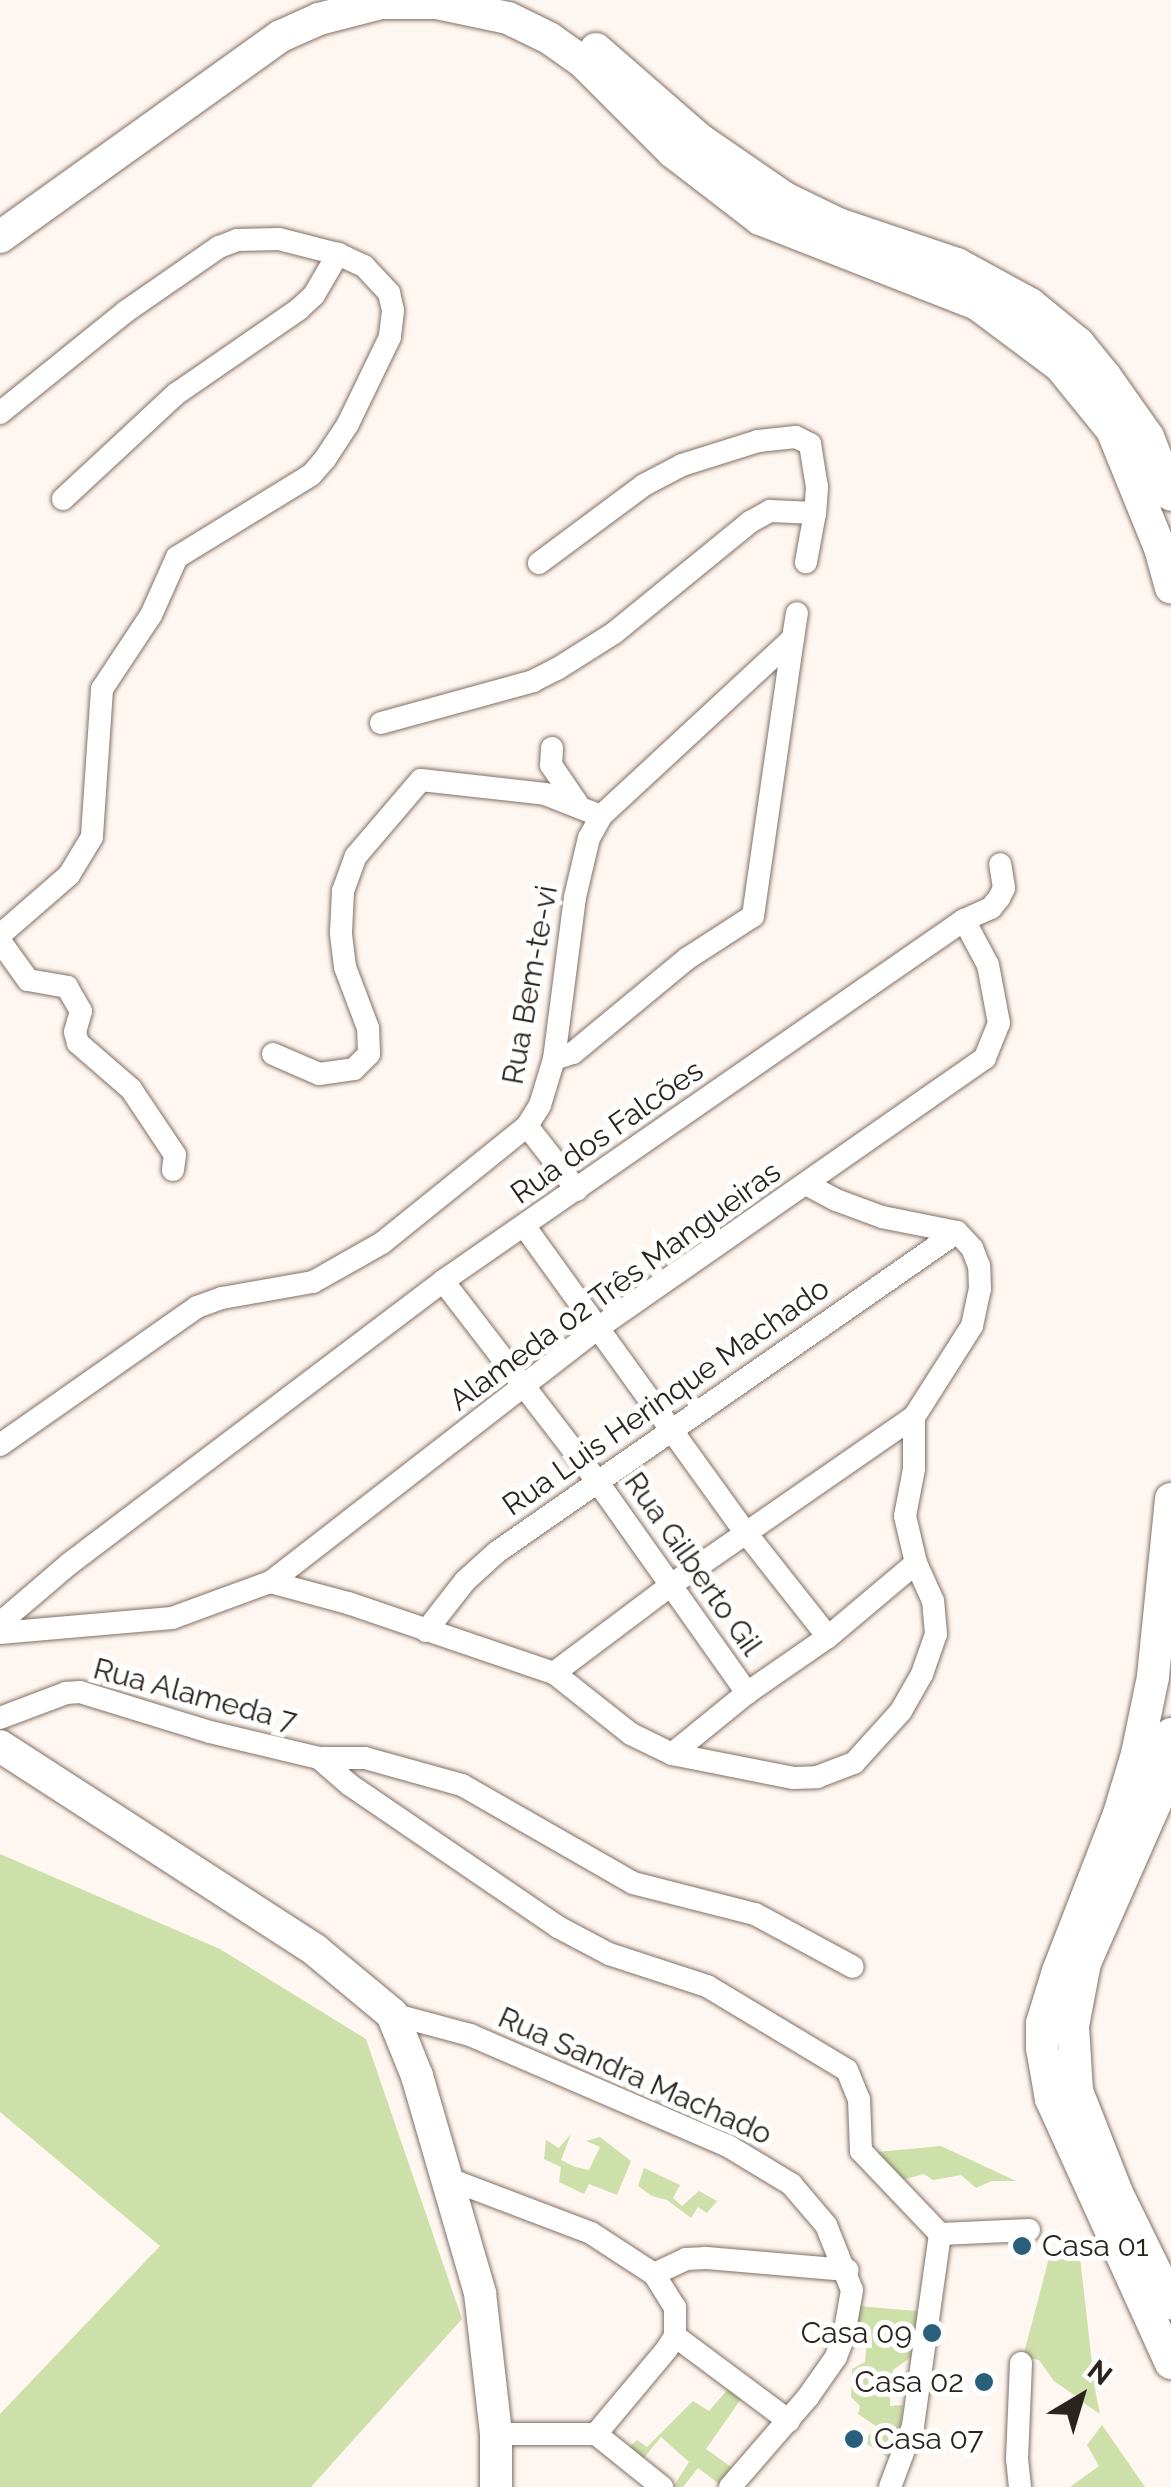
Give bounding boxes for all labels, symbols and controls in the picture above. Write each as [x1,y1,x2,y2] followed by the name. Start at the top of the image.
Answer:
[495,883,565,1087] street label: Rua Bem-te-vi
[504,1052,710,1212] street label: Rua dos Falcões
[442,1153,788,1419] street label: Alameda 02 Três Mangueiras
[496,1270,836,1524] street label: Rua Luis Herinque Machado
[616,1465,770,1663] street label: Rua Gilberto Gil
[89,1650,301,1740] street label: Rua Alameda 7
[493,1999,777,2153] street label: Rua Sandra Machado
[1042,2228,1149,2264] place label: Casa 01
[1011,2235,1033,2257] marker: Casa 01
[801,2315,912,2351] place label: Casa 09
[921,2322,943,2344] marker: Casa 09
[1031,2347,1131,2447] north arrow
[1081,2353,1118,2393] text: N
[855,2364,964,2400] place label: Casa 02
[973,2371,995,2393] marker: Casa 02
[874,2421,984,2457] place label: Casa 07
[843,2428,865,2450] marker: Casa 07

